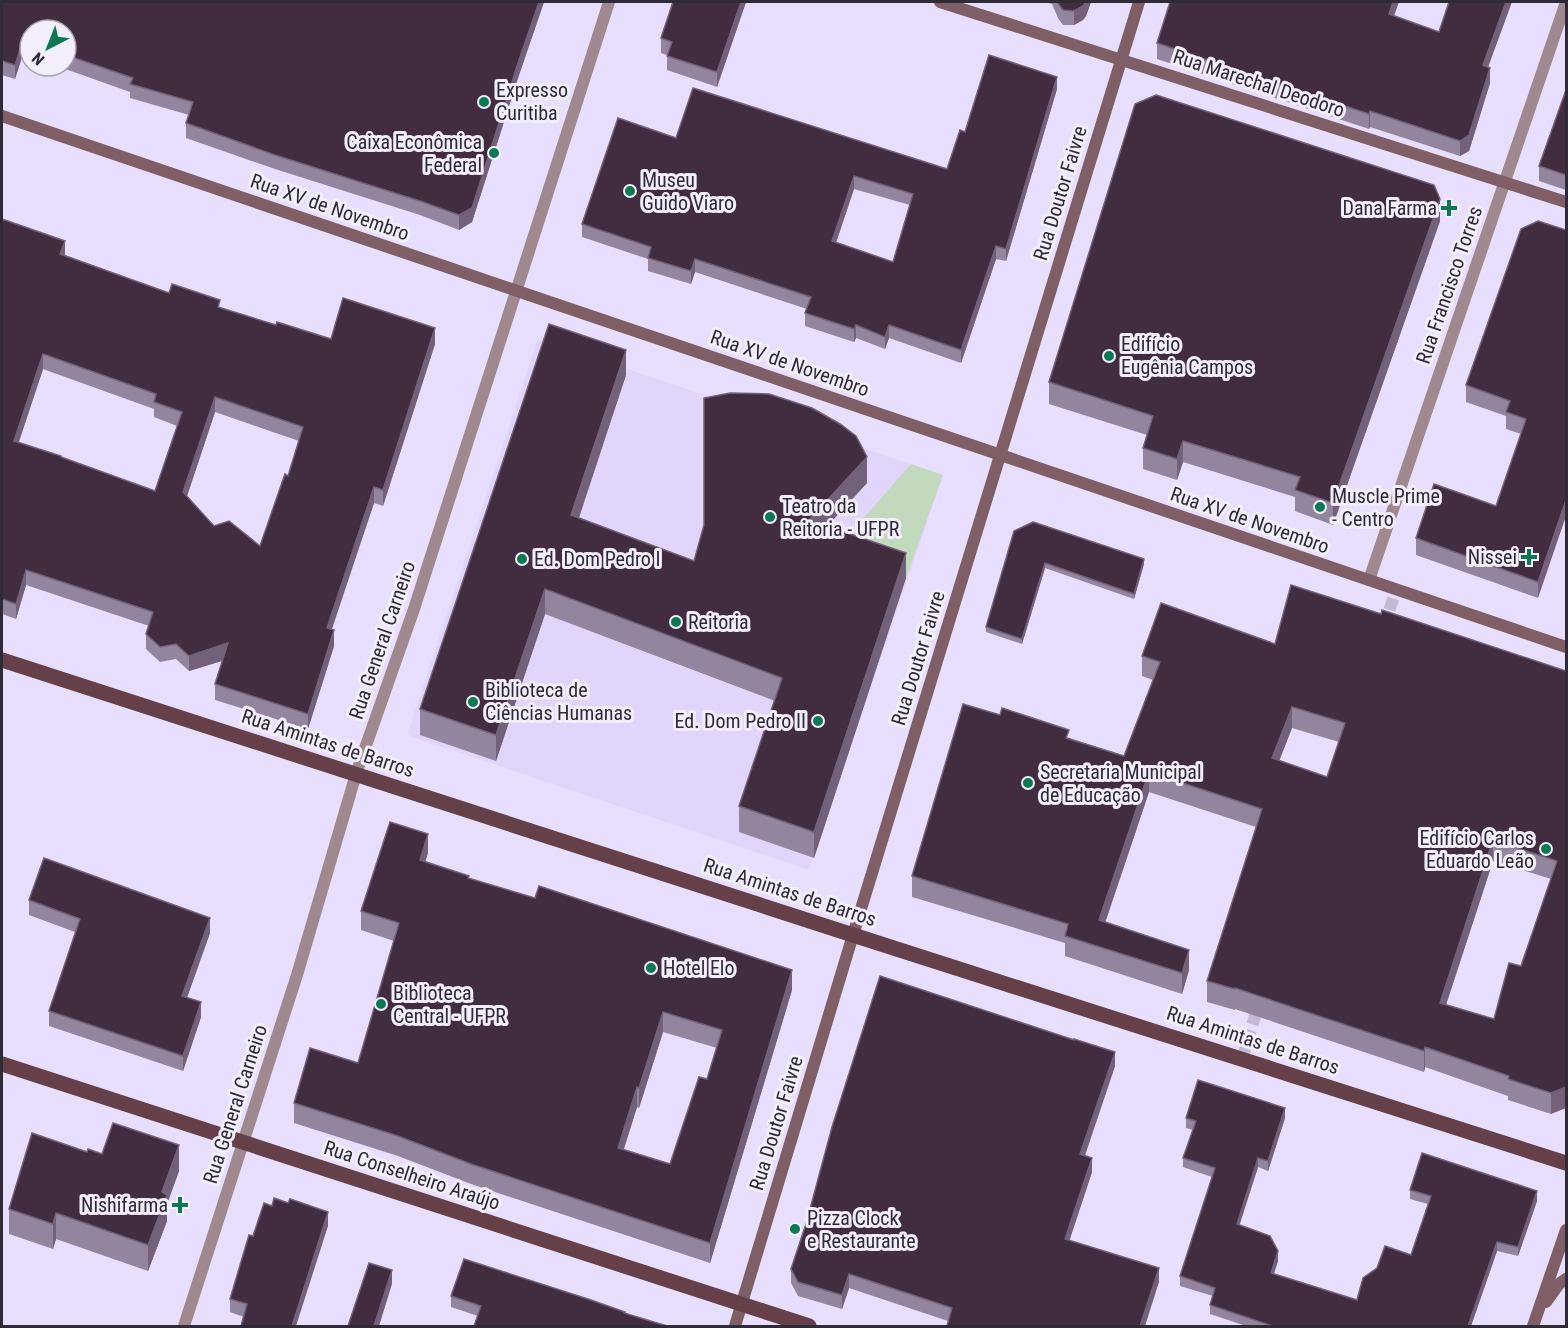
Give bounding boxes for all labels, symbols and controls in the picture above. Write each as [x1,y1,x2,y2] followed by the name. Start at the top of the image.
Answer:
[18,18,78,78] north arrow
[1170,44,1348,122] street label: Rua Marechal Deodoro
[28,48,48,69] text: N
[496,78,568,125] place label: Expresso Curitiba
[477,95,491,109] marker: Expresso Curitiba
[1028,123,1092,263] street label: Rua Doutor Faivre
[346,130,482,177] place label: Caixa Econômica Federal
[487,146,501,160] marker: Caixa Econômica Federal
[642,168,734,215] place label: Museu Guido Viaro
[247,169,413,245] street label: Rua XV de Novembro
[623,184,637,198] marker: Museu Guido Viaro
[1343,196,1437,220] place label: Dana Farma
[1442,201,1456,215] marker: Dana Farma
[1411,203,1487,367] street label: Rua Francisco Torres
[707,325,873,401] street label: Rua XV de Novembro
[1121,332,1253,379] place label: Edifício Eugênia Campos
[1102,349,1116,363] marker: Edifício Eugênia Campos
[1167,482,1333,558] street label: Rua XV de Novembro
[1332,484,1440,531] place label: Muscle Prime - Centro
[782,494,900,541] place label: Teatro da Reitoria - UFPR
[1313,500,1327,514] marker: Muscle Prime - Centro
[763,510,777,524] marker: Teatro da Reitoria - UFPR
[1468,545,1517,569] place label: Nissei
[534,547,660,571] place label: Ed. Dom Pedro I
[1522,550,1536,564] marker: Nissei
[515,552,529,566] marker: Ed. Dom Pedro I
[344,558,420,722] street label: Rua General Carneiro
[886,588,950,728] street label: Rua Doutor Faivre
[688,610,749,634] place label: Reitoria
[669,615,683,629] marker: Reitoria
[485,678,632,725] place label: Biblioteca de Ciências Humanas
[466,695,480,709] marker: Biblioteca de Ciências Humanas
[239,704,417,782] street label: Rua Amintas de Barros
[675,709,806,733] place label: Ed. Dom Pedro II
[811,714,825,728] marker: Ed. Dom Pedro II
[1040,760,1202,807] place label: Secretaria Municipal de Educação
[1021,776,1035,790] marker: Secretaria Municipal de Educação
[1419,826,1534,873] place label: Edifício Carlos Eduardo Leão
[1539,842,1553,856] marker: Edifício Carlos Eduardo Leão
[701,853,879,931] street label: Rua Amintas de Barros
[663,956,734,980] place label: Hotel Elo
[644,961,658,975] marker: Hotel Elo
[393,981,506,1028] place label: Biblioteca Central - UFPR
[374,997,388,1011] marker: Biblioteca Central - UFPR
[1164,1001,1342,1079] street label: Rua Amintas de Barros
[198,1021,272,1187] street label: Rua General Carneiro
[744,1053,808,1193] street label: Rua Doutor Faivre
[321,1135,503,1215] street label: Rua Conselheiro Araújo
[81,1193,168,1217] place label: Nishifarma
[173,1198,187,1212] marker: Nishifarma
[807,1206,916,1253] place label: Pizza Clock e Restaurante
[788,1222,802,1236] marker: Pizza Clock e Restaurante

